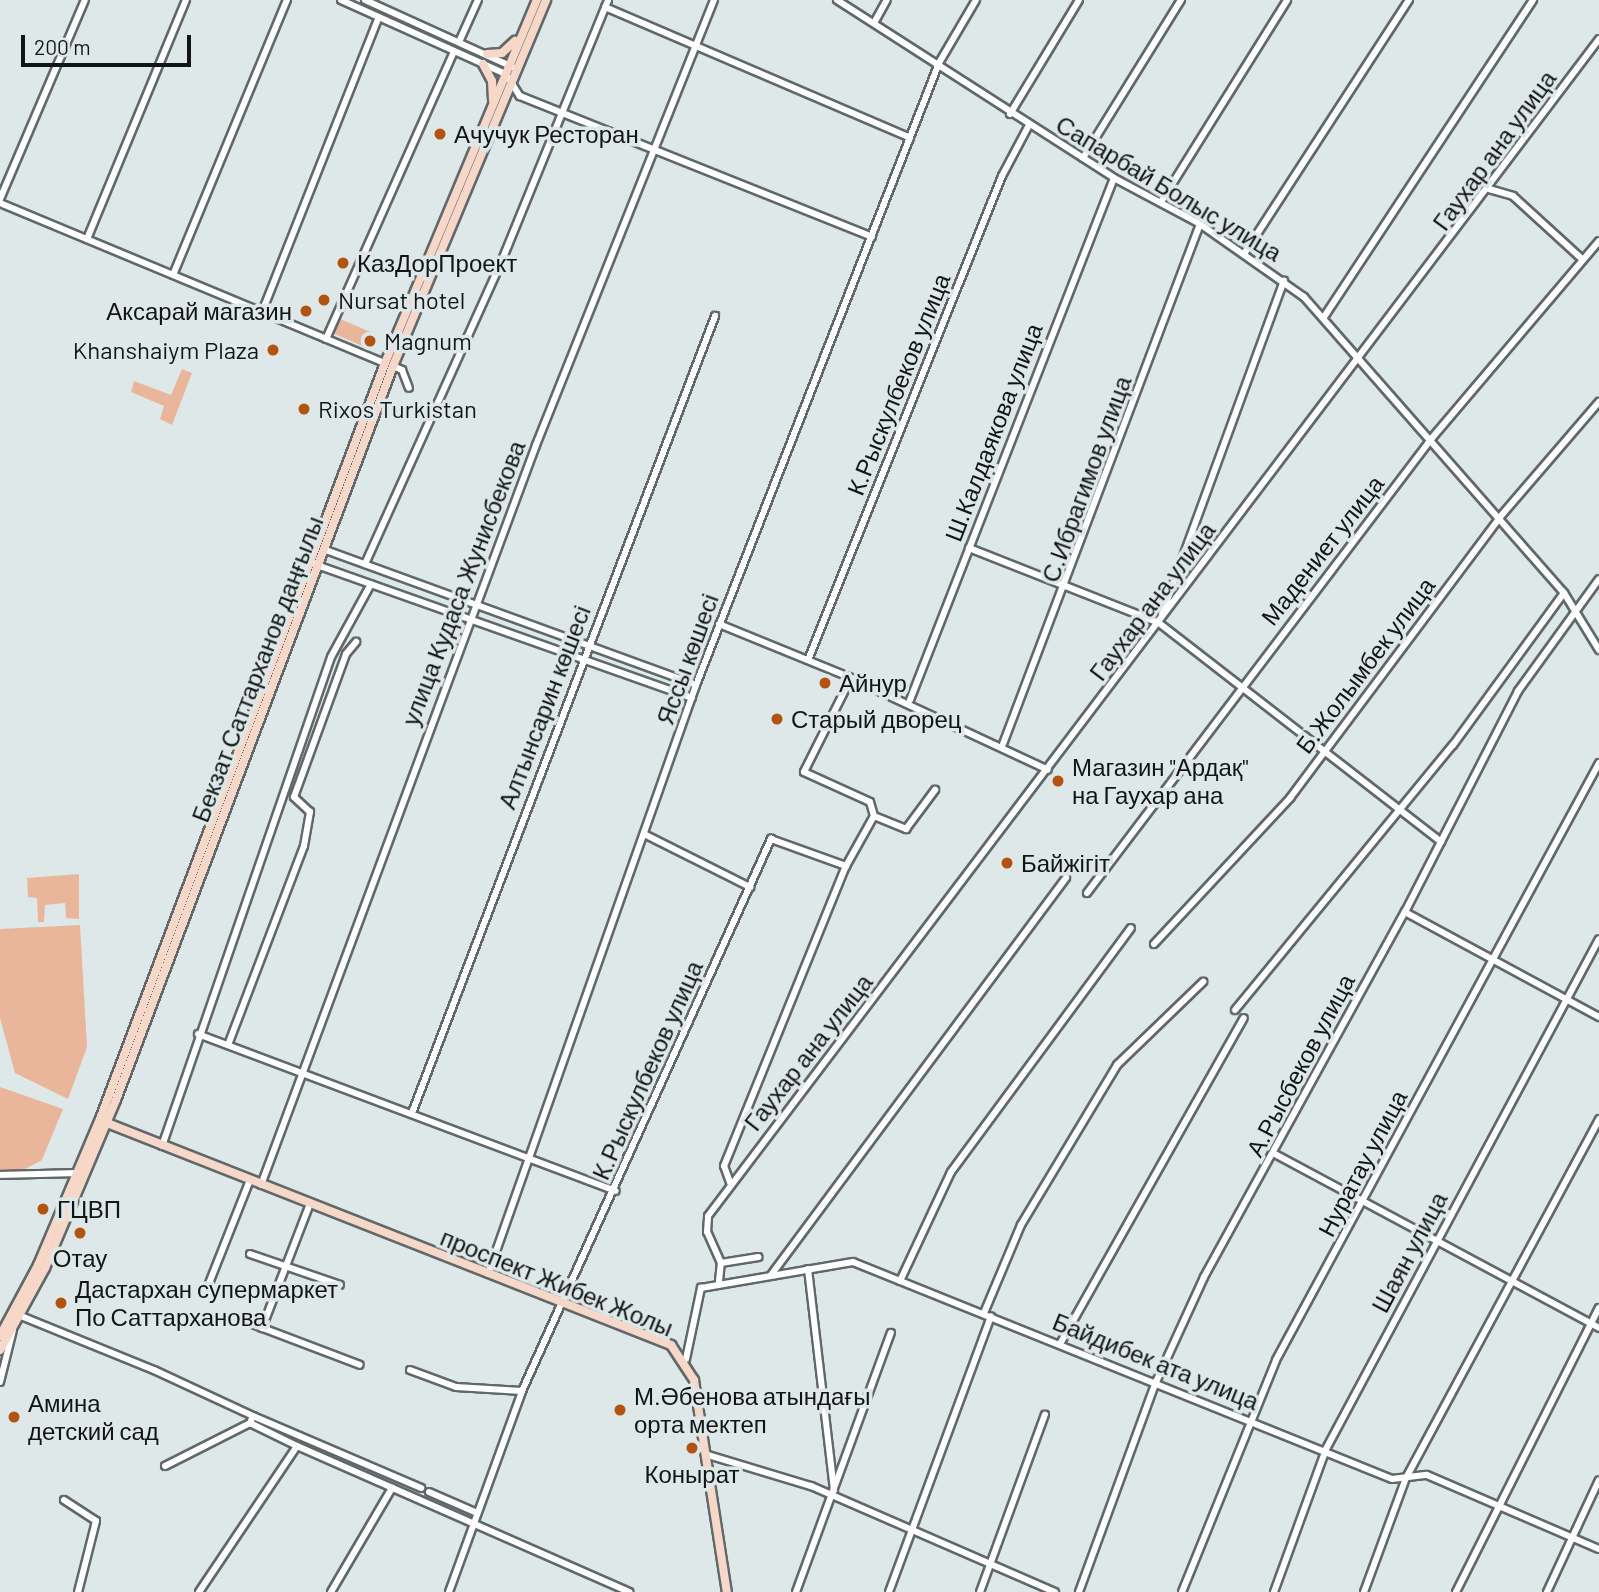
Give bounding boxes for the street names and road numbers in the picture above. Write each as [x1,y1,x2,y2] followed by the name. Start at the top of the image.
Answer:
[1426,64,1562,236] street label: Гаухар ана улица
[1051,109,1287,267] street label: Сапарбай Болыс улица
[840,269,956,499] street label: К.Рыскулбеков улица
[938,319,1048,545] street label: Ш.Калдаякова улица
[1035,372,1137,586] street label: С.Ибрагимов улица
[395,437,531,729] street label: улица Кудаса Жунисбекова
[1255,469,1389,631] street label: Мадениет улица
[185,512,329,826] street label: Бекзат Саттарханов даңғылы
[1083,516,1221,686] street label: Гаухар ана улица
[1289,571,1441,759] street label: Б.Жолымбек улица
[650,590,724,728] street label: Яссы көшесі
[492,601,596,813] street label: Алтынсарин көшесі
[586,956,708,1184] street label: К.Рыскулбеков улица
[738,968,878,1136] street label: Гаухар ана улица
[1240,969,1360,1161] street label: А.Рысбеков улица
[1311,1085,1413,1241] street label: Нуратау улица
[1365,1187,1453,1317] street label: Шаян улица
[437,1222,677,1342] street label: проспект Жибек Жолы
[1049,1306,1263,1416] street label: Байдибек ата улица

